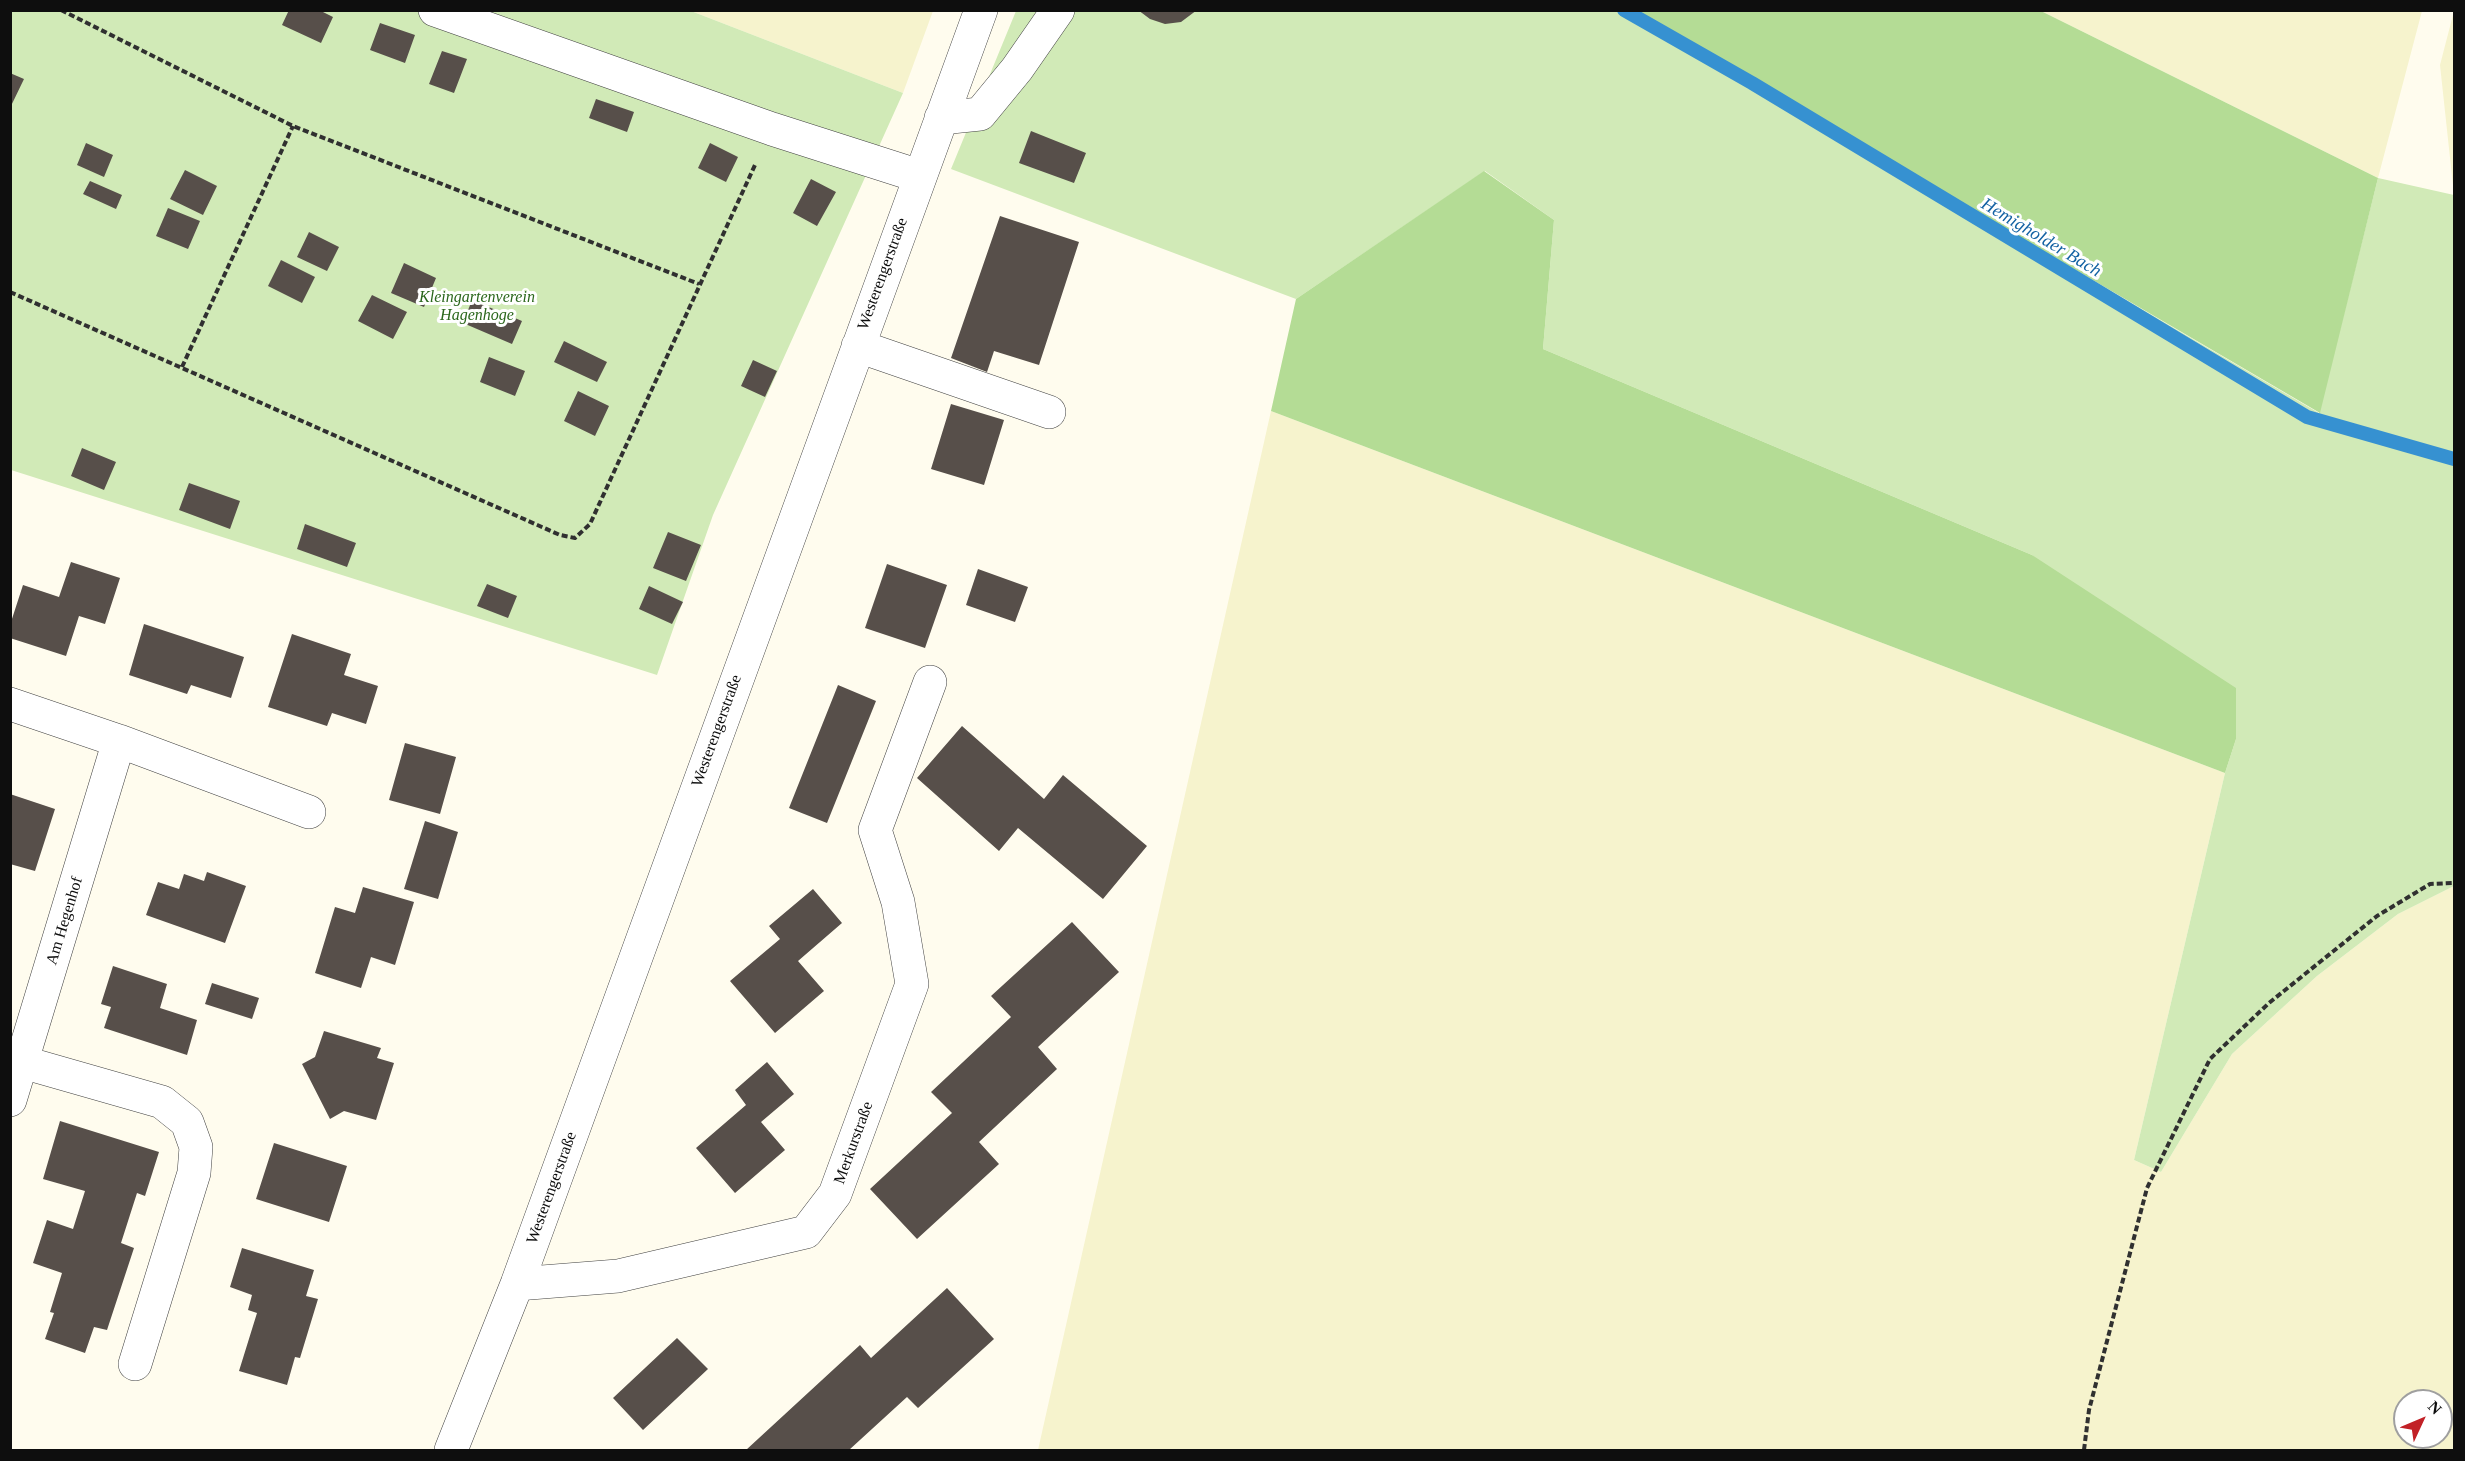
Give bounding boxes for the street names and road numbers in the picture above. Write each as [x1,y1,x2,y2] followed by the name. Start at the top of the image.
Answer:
[854,215,912,333] street label: Westerengerstraße
[688,672,746,790] street label: Westerengerstraße
[43,875,87,967] street label: Am Hegenhof
[830,1099,878,1187] street label: Merkurstraße
[523,1129,581,1247] street label: Westerengerstraße

